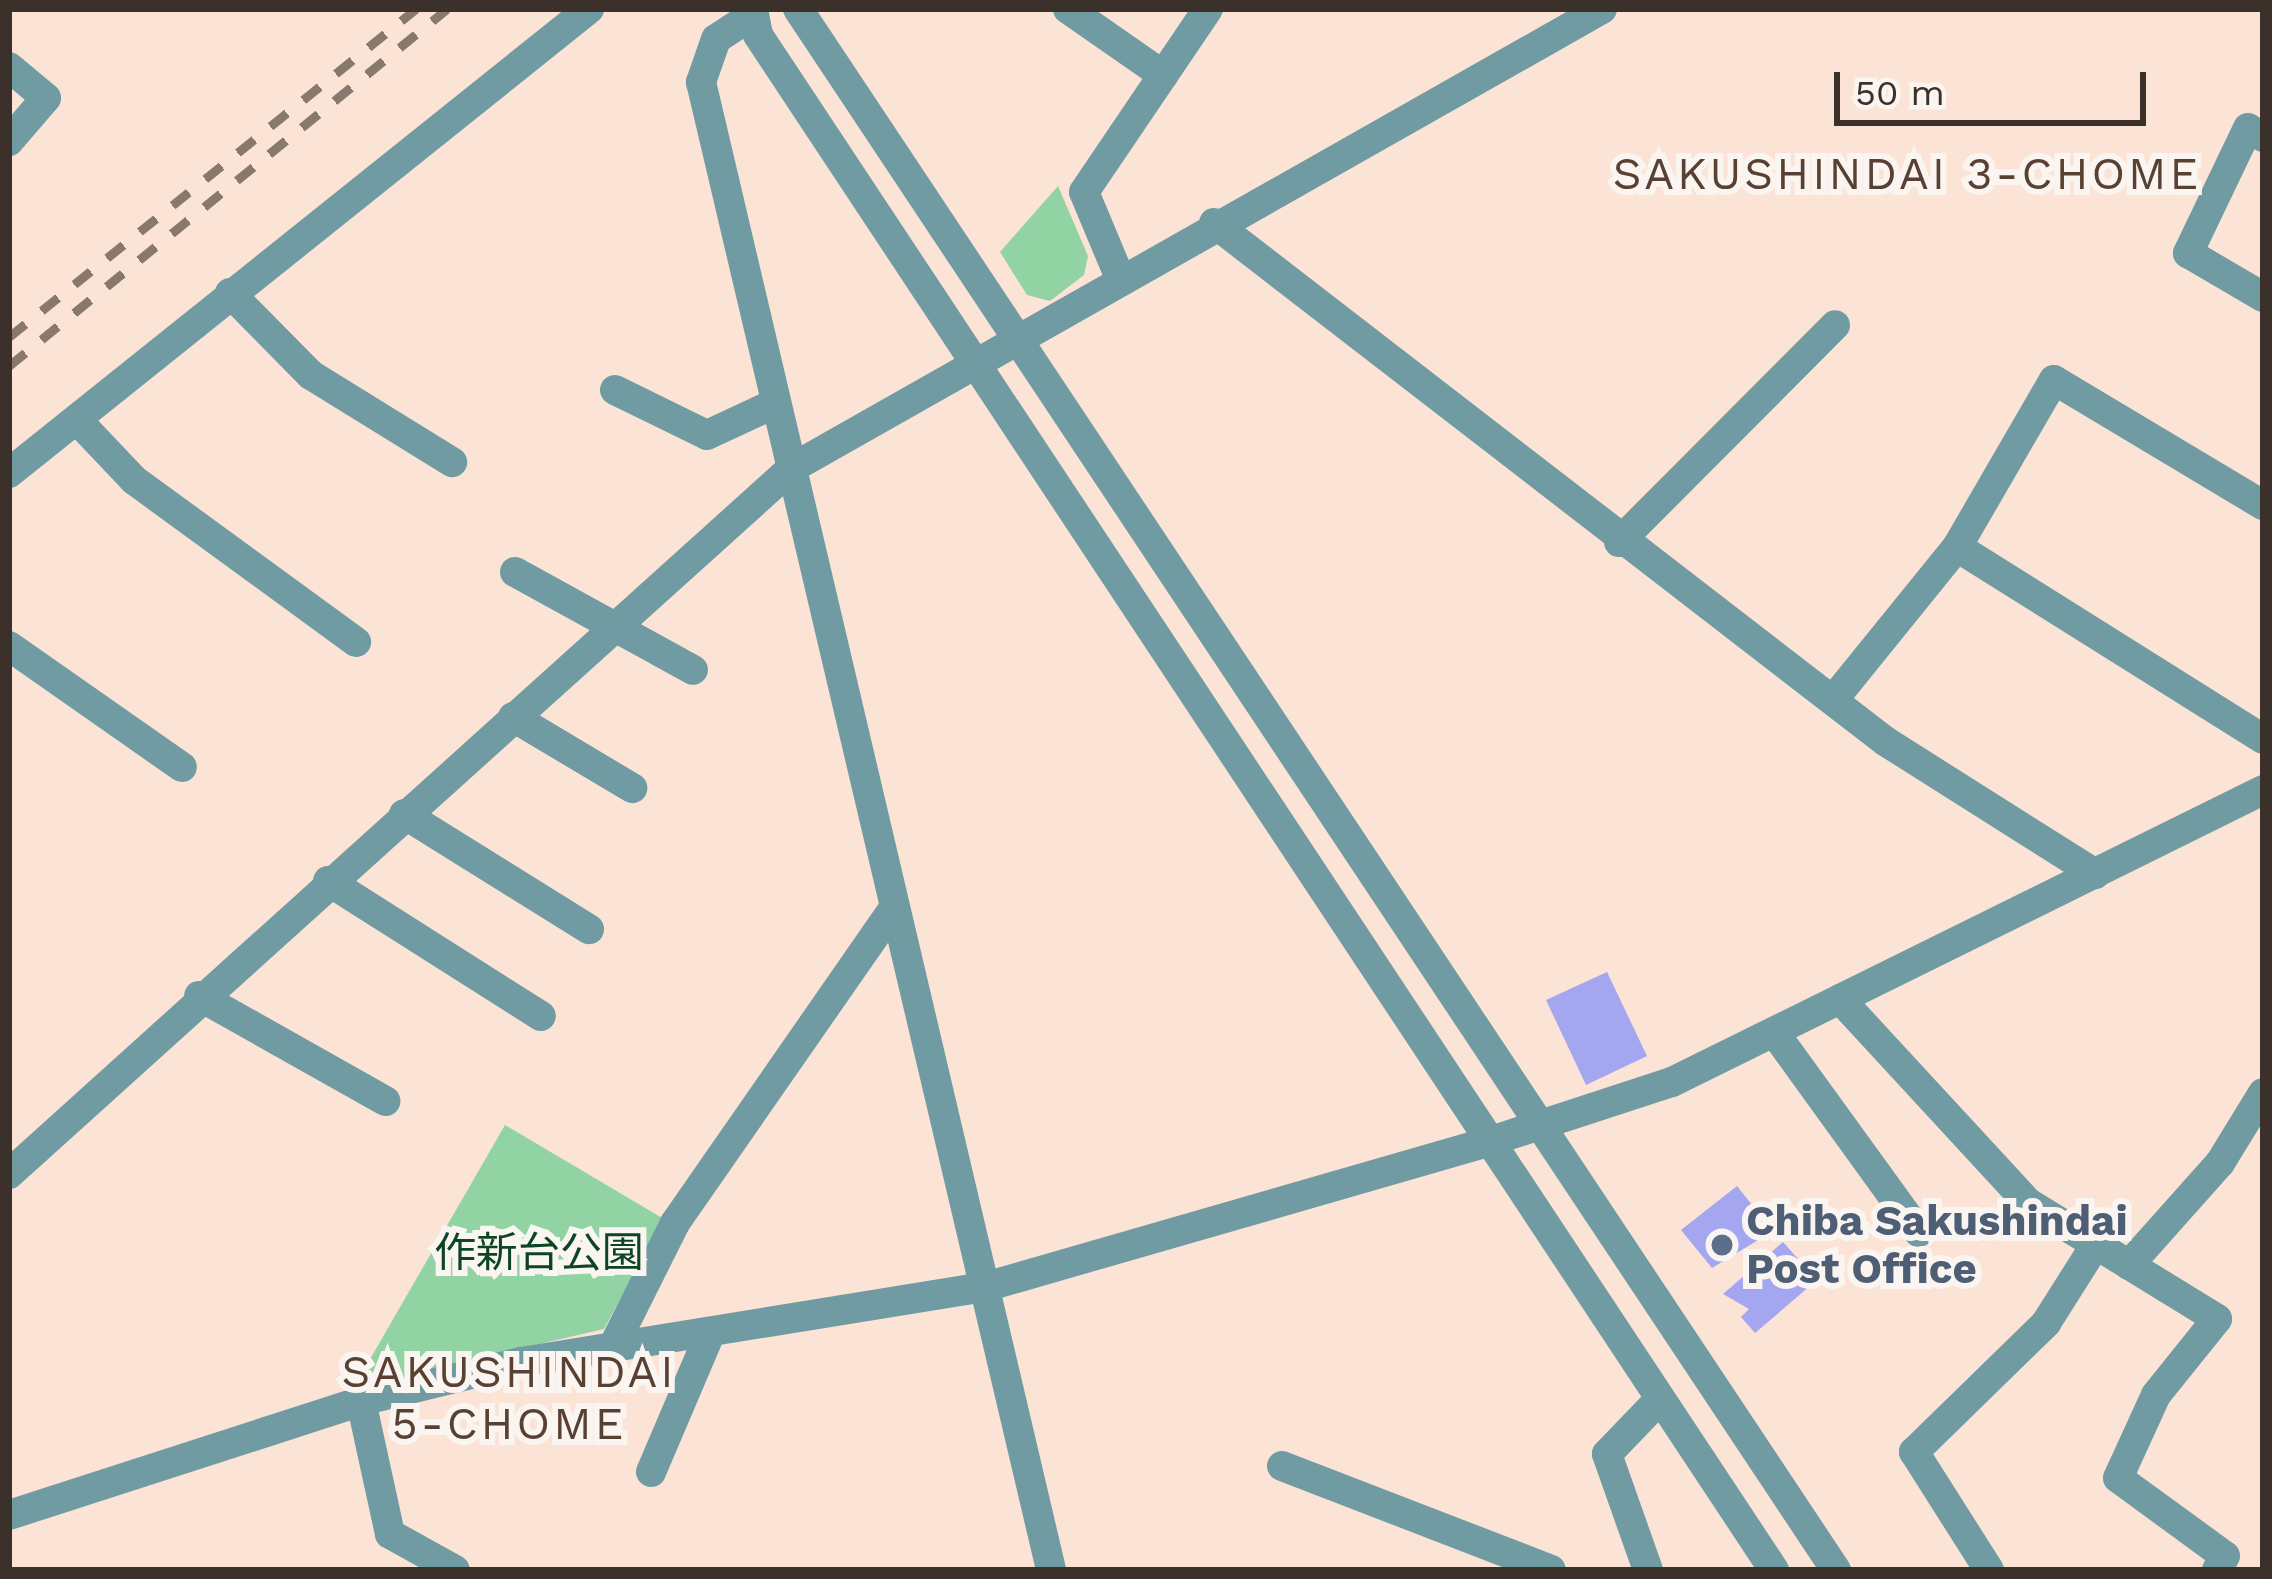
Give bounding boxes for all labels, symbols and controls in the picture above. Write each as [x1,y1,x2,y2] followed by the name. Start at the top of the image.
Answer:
[1840,48,2152,122] scale bar
[1855,72,1945,114] text: 50 m
[1613,147,2201,201] district label: SAKUSHINDAI 3-CHOME
[1746,1196,2128,1294] place label: Chiba Sakushindai Post Office
[434,1228,644,1278] park label: 作新台公園
[1709,1232,1735,1258] marker: Chiba Sakushindai Post Office
[341,1345,677,1451] district label: SAKUSHINDAI 5-CHOME

